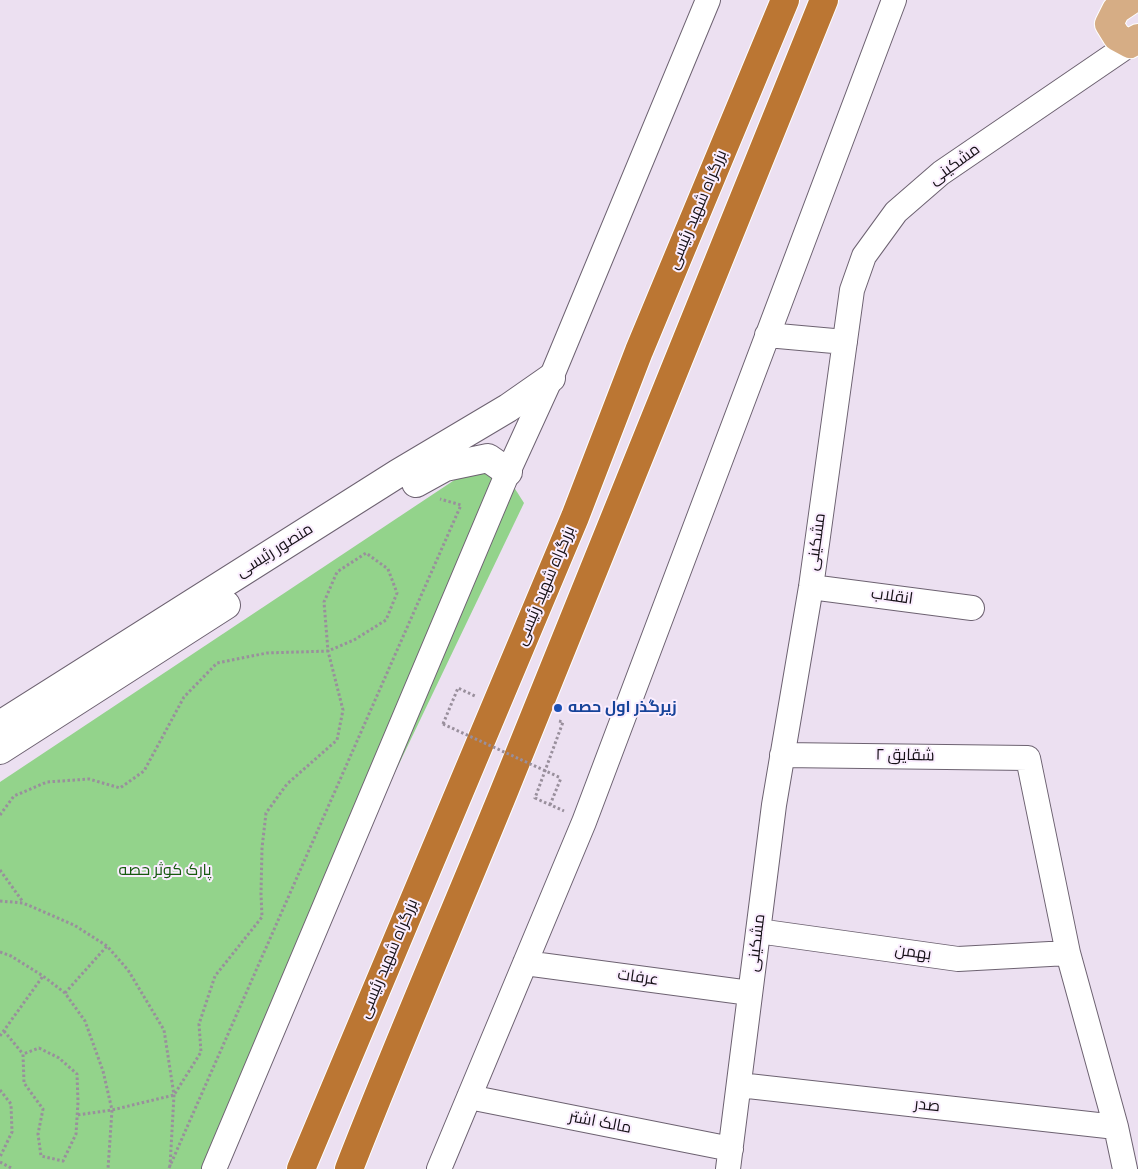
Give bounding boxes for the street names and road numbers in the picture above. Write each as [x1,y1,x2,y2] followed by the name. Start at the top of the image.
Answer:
[926,140,984,190] street label: مشکینی
[664,147,732,273] street label: بزرگراه شهید رئیسی
[803,512,831,572] street label: مشکینی
[233,520,317,582] street label: منصور رئیسی
[512,523,580,649] street label: بزرگراه شهید رئیسی
[870,585,914,609] street label: انقلاب
[875,746,935,766] street label: شقایق ۲
[355,896,423,1022] street label: بزرگراه شهید رئیسی
[744,913,770,973] street label: مشکینی
[893,941,933,965] street label: بهمن
[616,966,660,990] street label: عرفات
[913,1095,941,1117] street label: صدر
[567,1108,633,1138] street label: مالک اشتر

